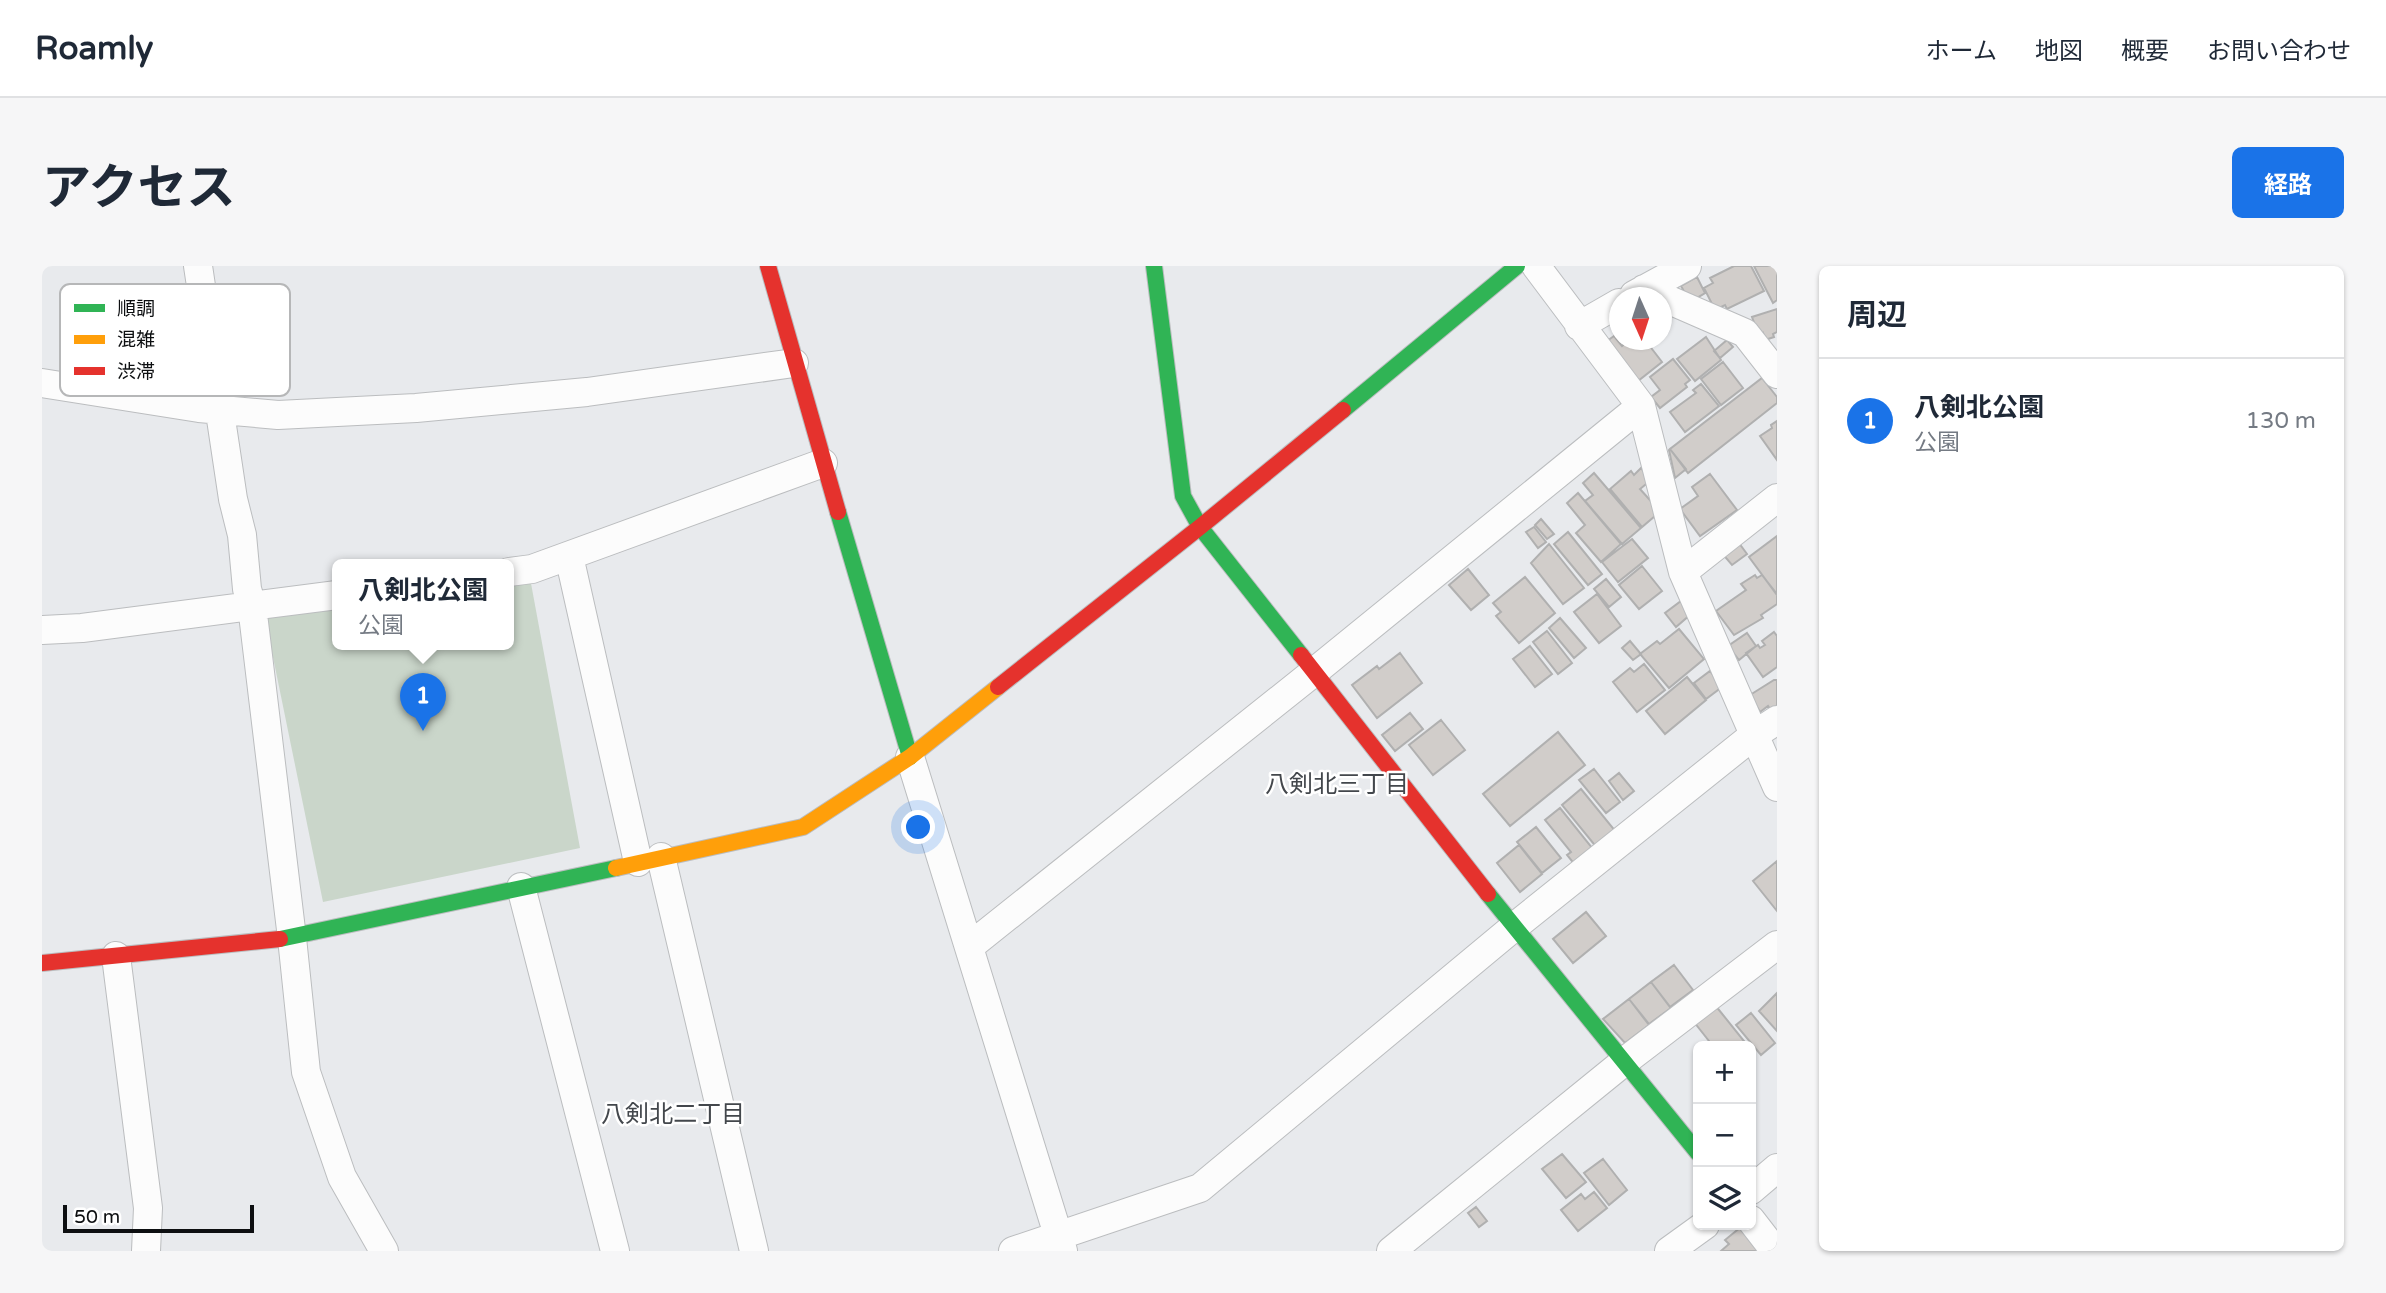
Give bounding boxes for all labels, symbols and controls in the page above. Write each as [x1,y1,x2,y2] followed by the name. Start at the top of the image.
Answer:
[35,29,153,68] text: Roamly
[1926,37,1997,66] text: ホーム
[2035,37,2083,66] text: 地図
[2121,37,2169,66] text: 概要
[2207,37,2351,66] text: お問い合わせ
[2232,147,2344,218] button: 経路
[42,159,236,218] text: アクセス
[60,284,290,396] legend
[1609,287,1672,350] north arrow
[1847,297,1907,334] text: 周辺
[117,298,155,320] text: 順調
[117,329,155,351] text: 混雑
[117,361,155,383] text: 渋滞
[1914,392,2044,423] text: 八剣北公園
[1863,407,1877,435] text: 1
[2246,407,2316,435] text: 130 m
[1914,429,1960,457] text: 公園
[332,559,514,650] popup
[358,575,488,606] text: 八剣北公園
[358,612,404,640] text: 公園
[400,673,446,731] pin: 1
[1265,770,1409,799] district label: 八剣北三丁目
[901,810,935,844] your location
[1693,1041,1756,1230] map controls
[1693,1041,1756,1104] button: +
[601,1100,745,1129] district label: 八剣北二丁目
[1693,1104,1756,1167] button: −
[1693,1167,1756,1230] button: layers
[63,1202,254,1234] scale bar
[74,1206,120,1228] text: 50 m

